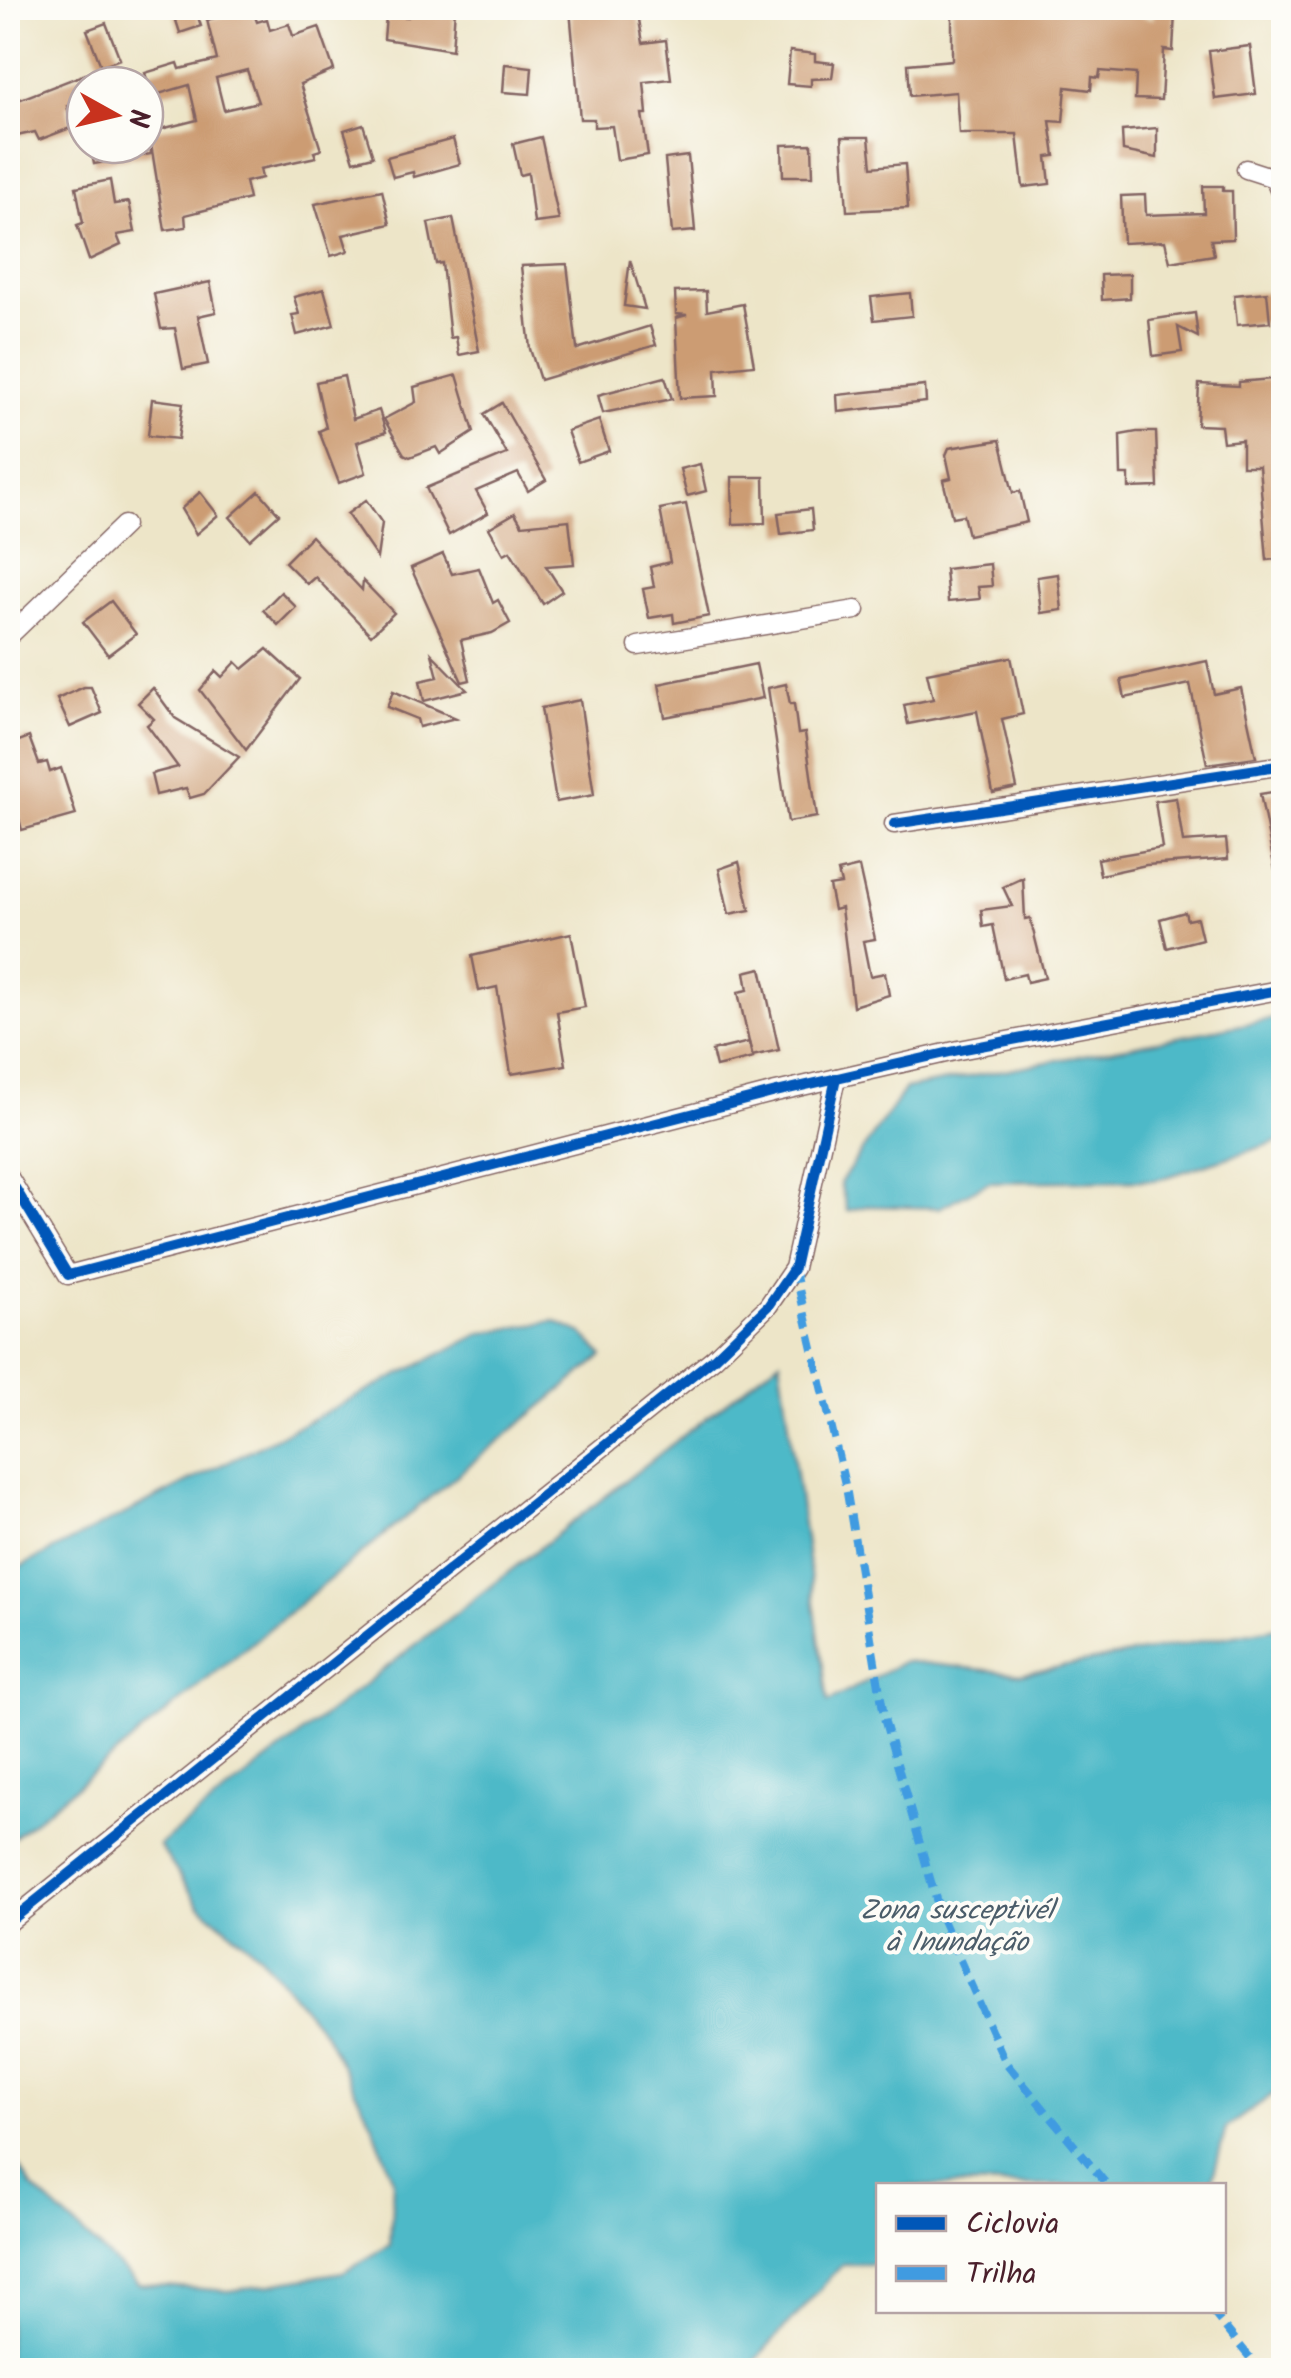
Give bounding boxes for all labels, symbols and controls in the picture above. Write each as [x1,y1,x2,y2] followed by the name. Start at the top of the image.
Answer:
[65,65,165,165] north arrow
[114,106,161,130] text: N
[860,1889,1059,1966] water label: Zona susceptivél à Inundação
[876,2183,1226,2313] legend
[966,2201,1059,2249] text: Ciclovia
[966,2251,1037,2299] text: Trilha

